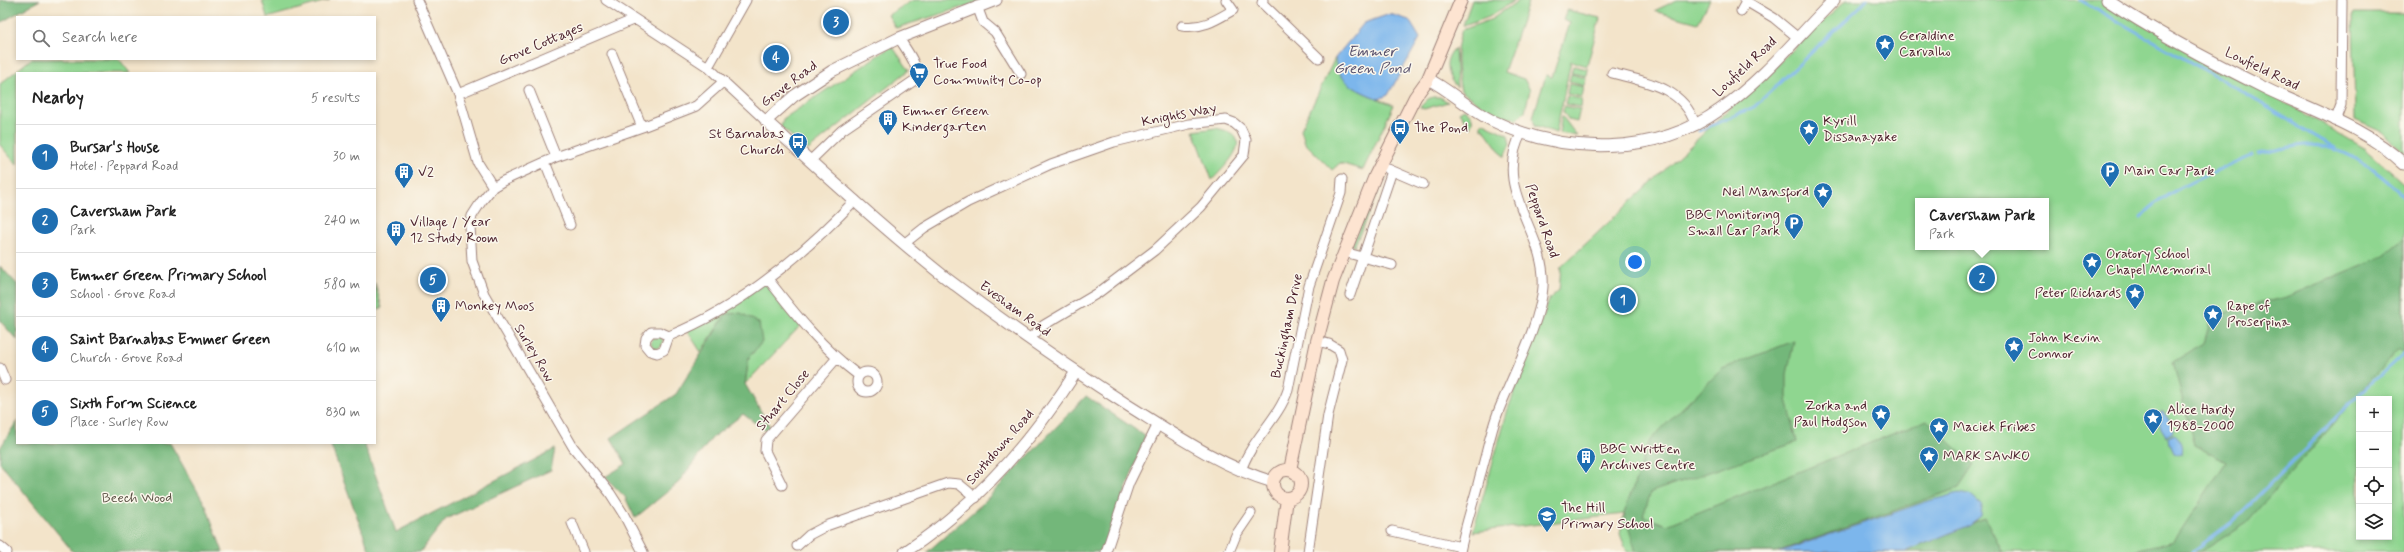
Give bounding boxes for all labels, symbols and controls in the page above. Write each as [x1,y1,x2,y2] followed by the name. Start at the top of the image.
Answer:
[823,7,849,37] pin: 3
[16,16,376,60] search box
[496,18,586,70] street label: Grove Cottages
[30,27,52,49] icon: search
[1899,27,1955,61] place label: Geraldine Carvalho
[62,28,138,48] text: Search here
[1709,33,1781,101] street label: Lowfield Road
[1874,33,1896,61] place icon: Geraldine Carvalho
[1334,42,1411,79] water label: Emmer Green Pond
[763,43,789,73] pin: 4
[2222,43,2302,95] street label: Lowfield Road
[933,55,1042,89] place label: True Food Community Co-op
[757,57,821,111] street label: Grove Road
[908,61,930,89] supermarket icon: True Food Community Co-op
[32,87,84,109] text: Nearby
[311,90,360,107] text: 5 results
[1140,99,1218,132] street label: Knights Way
[902,102,989,138] place label: Emmer Green Kindergarten
[877,108,899,136] building icon: Emmer Green Kindergarten
[1823,112,1897,146] place label: Kyrill Dissanayake
[1389,117,1411,145] bus stop icon: The Pond
[1798,118,1820,146] place icon: Kyrill Dissanayake
[1414,119,1468,137] place label: The Pond
[709,125,784,159] place label: St Barnabas Church
[787,131,809,159] bus stop icon: St Barnabas Church
[70,138,160,158] text: Bursar's House
[42,148,48,165] text: 1
[333,148,360,165] text: 30 m
[70,158,178,175] text: Hotel · Peppard Road
[2099,160,2121,188] parking icon: Main Car Park
[393,161,415,189] building icon: V2
[2124,162,2214,180] place label: Main Car Park
[418,163,434,181] place label: V2
[1812,181,1834,209] place icon: Neil Mansford
[1521,182,1563,260] street label: Peppard Road
[1722,183,1809,203] place label: Neil Mansford
[1915,198,2049,250] popup
[70,202,176,222] text: Caversham Park
[1686,206,1780,240] place label: BBC Monitoring Small Car Park
[1929,206,2035,226] text: Caversham Park
[42,212,48,229] text: 2
[324,212,360,229] text: 240 m
[1783,212,1805,240] parking icon: BBC Monitoring Small Car Park
[410,213,498,247] place label: Village / Year 12 Study Room
[385,219,407,247] building icon: Village / Year 12 Study Room
[70,222,96,239] text: Park
[1929,226,1955,243] text: Park
[2106,245,2211,279] place label: Oratory School Chapel Memorial
[2081,251,2103,279] place icon: Oratory School Chapel Memorial
[1625,252,1645,272] your location
[1969,263,1995,293] pin: 2
[420,265,446,295] pin: 5
[70,266,267,286] text: Emmer Green Primary School
[1267,272,1309,380] street label: Buckingham Drive
[42,276,48,293] text: 3
[323,276,360,293] text: 580 m
[976,277,1054,341] street label: Evesham Road
[2124,282,2146,310] place icon: Peter Richards
[2035,284,2121,302] place label: Peter Richards
[1610,285,1636,315] pin: 1
[70,286,175,303] text: School · Grove Road
[430,295,452,323] building icon: Monkey Moos
[455,297,535,315] place label: Monkey Moos
[2227,297,2290,331] place label: Rape of Proserpina
[2202,303,2224,331] place icon: Rape of Proserpina
[510,321,558,385] street label: Surley Row
[2028,329,2101,363] place label: John Kevin Connor
[70,330,271,350] text: Saint Barnabas Emmer Green
[2003,335,2025,363] place icon: John Kevin Connor
[41,340,49,357] text: 4
[326,340,360,357] text: 610 m
[70,350,183,367] text: Church · Grove Road
[752,366,814,434] street label: Stuart Close
[70,394,197,414] text: Sixth Form Science
[2356,396,2392,540] map controls
[2356,396,2392,432] button: +
[1794,397,1867,433] place label: Zorka and Paul Hodgson
[2167,401,2235,435] place label: Alice Hardy 1988-2000
[1870,403,1892,431] place icon: Zorka and Paul Hodgson
[41,404,49,421] text: 5
[325,404,360,421] text: 830 m
[962,405,1038,489] street label: Southdown Road
[2142,407,2164,435] place icon: Alice Hardy 1988-2000
[70,414,169,431] text: Place · Surley Row
[1928,416,1950,444] place icon: Maciek Fribes
[1953,418,2036,436] place label: Maciek Fribes
[2356,432,2392,468] button: −
[1600,440,1695,474] place label: BBC Written Archives Centre
[1918,445,1940,473] place icon: MARK SAWKO
[1575,446,1597,474] building icon: BBC Written Archives Centre
[1943,447,2030,465] place label: MARK SAWKO
[2356,468,2392,504] button: locate
[102,489,172,507] park label: Beech Wood
[1561,499,1654,533] place label: The Hill Primary School
[2356,504,2392,540] button: layers
[1536,505,1558,533] school or university icon: The Hill Primary School

